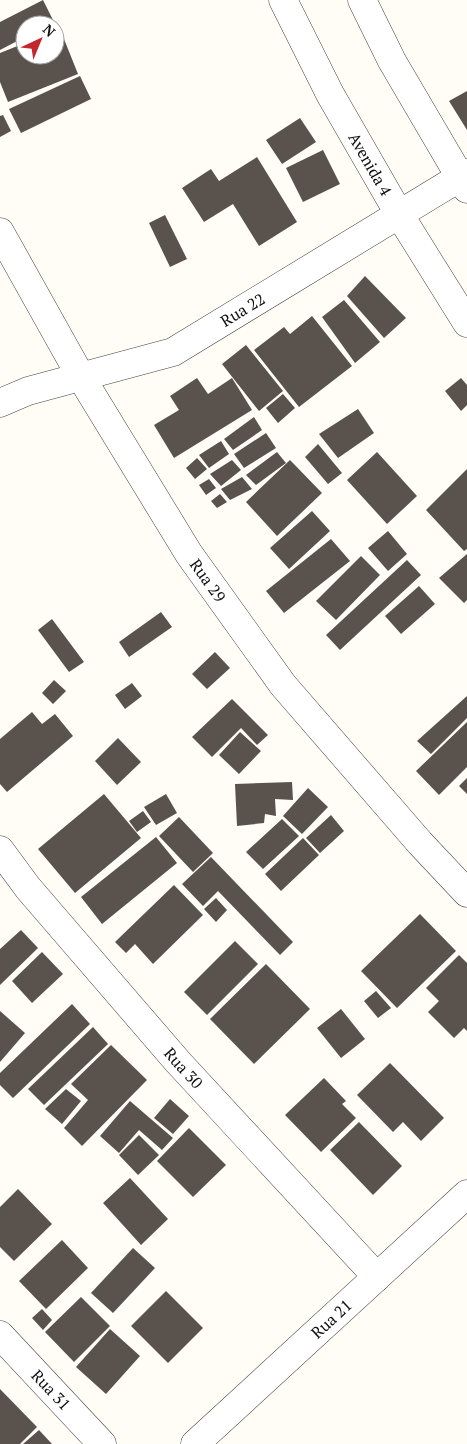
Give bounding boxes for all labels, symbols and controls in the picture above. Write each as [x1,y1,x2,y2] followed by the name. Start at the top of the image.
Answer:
[15,15,65,65] north arrow
[39,20,60,41] text: N
[343,129,397,200] street label: Avenida 4
[216,288,269,332] street label: Rua 22
[185,554,231,607] street label: Rua 29
[159,1043,208,1093] street label: Rua 30
[306,1294,356,1343] street label: Rua 21
[27,1365,76,1415] street label: Rua 31

